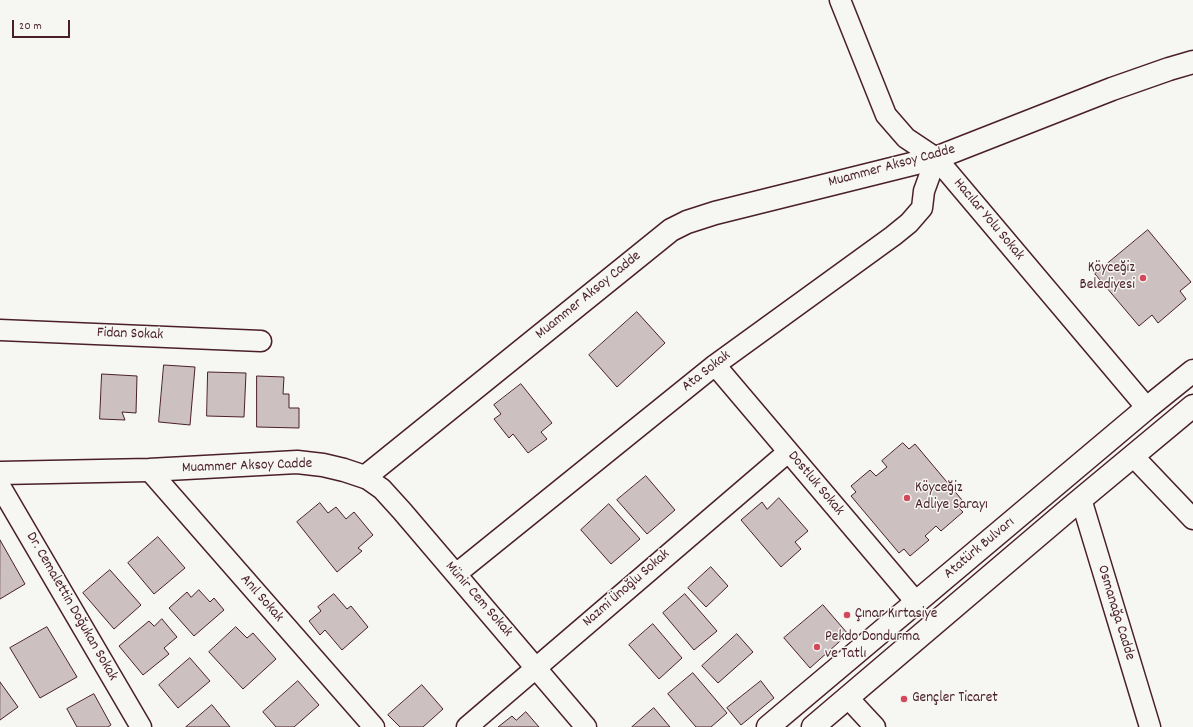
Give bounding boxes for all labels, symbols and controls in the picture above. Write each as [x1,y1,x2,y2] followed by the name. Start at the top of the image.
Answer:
[14,12,72,38] scale bar
[19,18,42,35] text: 20 m
[827,141,957,193] street label: Muammer Aksoy Cadde
[949,175,1027,265] street label: Hacılar Yolu Sokak
[533,248,645,344] street label: Muammer Aksoy Cadde
[1080,260,1135,295] place label: Köyceğiz Belediyesi
[1138,273,1148,283] marker: Köyceğiz Belediyesi
[96,325,164,345] street label: Fidan Sokak
[679,347,735,397] street label: Ata Sokak
[783,448,847,520] street label: Dostluk Sokak
[181,456,313,478] street label: Muammer Aksoy Cadde
[915,480,988,515] place label: Köyceğiz Adliye Sarayı
[902,493,912,503] marker: Köyceğiz Adliye Sarayı
[941,514,1019,584] street label: Atatürk Bulvarı
[21,530,121,684] street label: Dr. Cemalettin Doğukan Sokak
[580,546,674,632] street label: Nazmi Ünoğlu Sokak
[440,559,516,641] street label: Münir Cem Sokak
[1092,563,1138,663] street label: Osmanağa Cadde
[235,571,287,627] street label: Anıl Sokak
[855,606,937,624] place label: Çınar Kırtasiye
[842,610,852,620] marker: Çınar Kırtasiye
[825,629,919,664] place label: Pekdo Dondurma ve Tatlı
[812,642,822,652] marker: Pekdo Dondurma ve Tatlı
[912,690,998,708] place label: Gençler Ticaret
[899,694,909,704] marker: Gençler Ticaret

